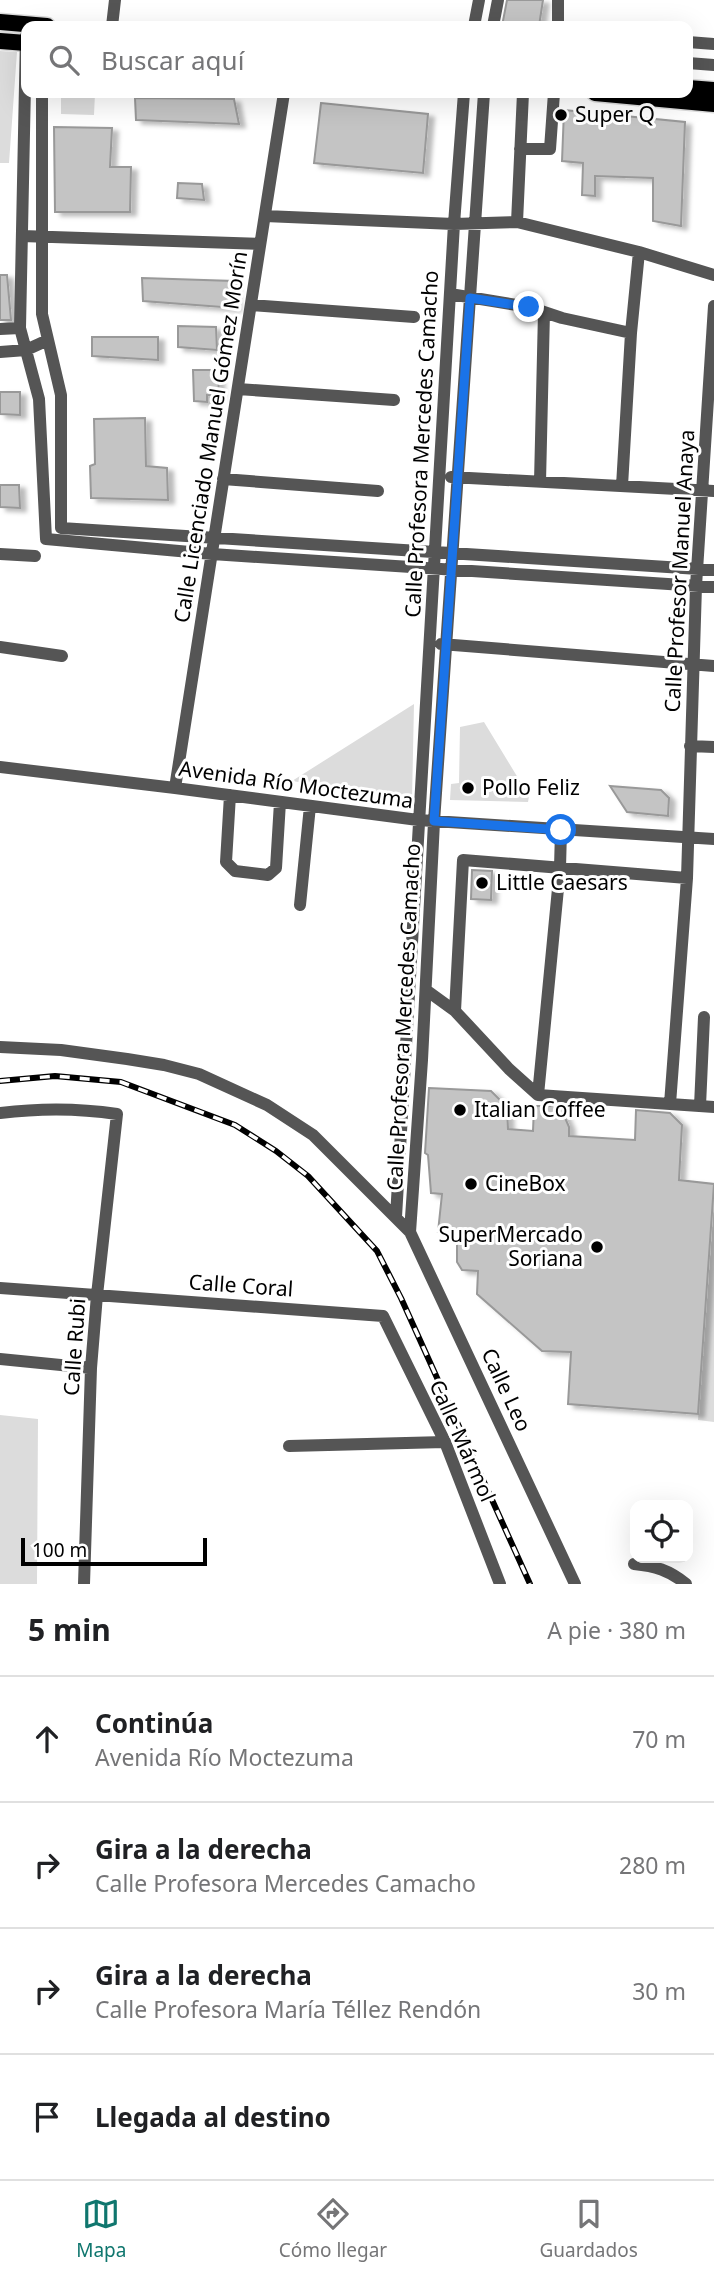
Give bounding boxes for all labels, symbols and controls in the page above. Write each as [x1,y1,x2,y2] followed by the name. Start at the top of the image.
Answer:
[21,21,693,98] search box
[45,41,83,79] icon: search
[101,42,244,78] text: Buscar aquí
[575,100,655,128] place label: Super Q
[553,107,569,123] marker: Super Q
[167,249,253,625] street label: Calle Licenciado Manuel Gómez Morín
[398,270,444,618] street label: Calle Profesora Mercedes Camacho
[513,291,544,322] route end
[658,429,700,713] street label: Calle Profesor Manuel Anaya
[177,754,415,814] street label: Avenida Río Moctezuma
[482,773,580,801] place label: Pollo Feliz
[460,780,476,796] marker: Pollo Feliz
[545,814,576,845] route start
[380,843,426,1191] street label: Calle Profesora Mercedes Camacho
[496,868,628,896] place label: Little Caesars
[474,875,490,891] marker: Little Caesars
[474,1095,606,1123] place label: Italian Coffee
[452,1102,468,1118] marker: Italian Coffee
[485,1169,566,1197] place label: CineBox
[463,1176,479,1192] marker: CineBox
[438,1220,583,1272] place label: SuperMercado Soriana
[589,1239,605,1255] marker: SuperMercado Soriana
[188,1267,294,1303] street label: Calle Coral
[57,1297,91,1397] street label: Calle Rubi
[475,1343,538,1436] street label: Calle Leo
[424,1375,502,1506] street label: Calle Mármol
[630,1500,693,1563] map controls
[630,1500,693,1563] button: locate
[21,1535,206,1567] scale bar
[32,1537,87,1563] text: 100 m
[28,1609,111,1650] text: 5 min
[547,1614,686,1646] text: A pie · 380 m
[95,1705,213,1741] text: Continúa
[28,1720,66,1758] icon: ahead
[632,1723,686,1755] text: 70 m
[95,1741,354,1773] text: Avenida Río Moctezuma
[95,1831,312,1867] text: Gira a la derecha
[28,1846,66,1884] icon: right
[619,1849,686,1881] text: 280 m
[95,1867,476,1899] text: Calle Profesora Mercedes Camacho
[95,1957,312,1993] text: Gira a la derecha
[28,1972,66,2010] icon: right
[632,1975,686,2007] text: 30 m
[95,1993,481,2025] text: Calle Profesora María Téllez Rendón
[28,2098,66,2136] icon: arrive
[95,2099,331,2135] text: Llegada al destino
[76,2195,126,2263] tab: Mapa
[279,2195,387,2263] tab: Cómo llegar
[539,2195,638,2263] tab: Guardados

